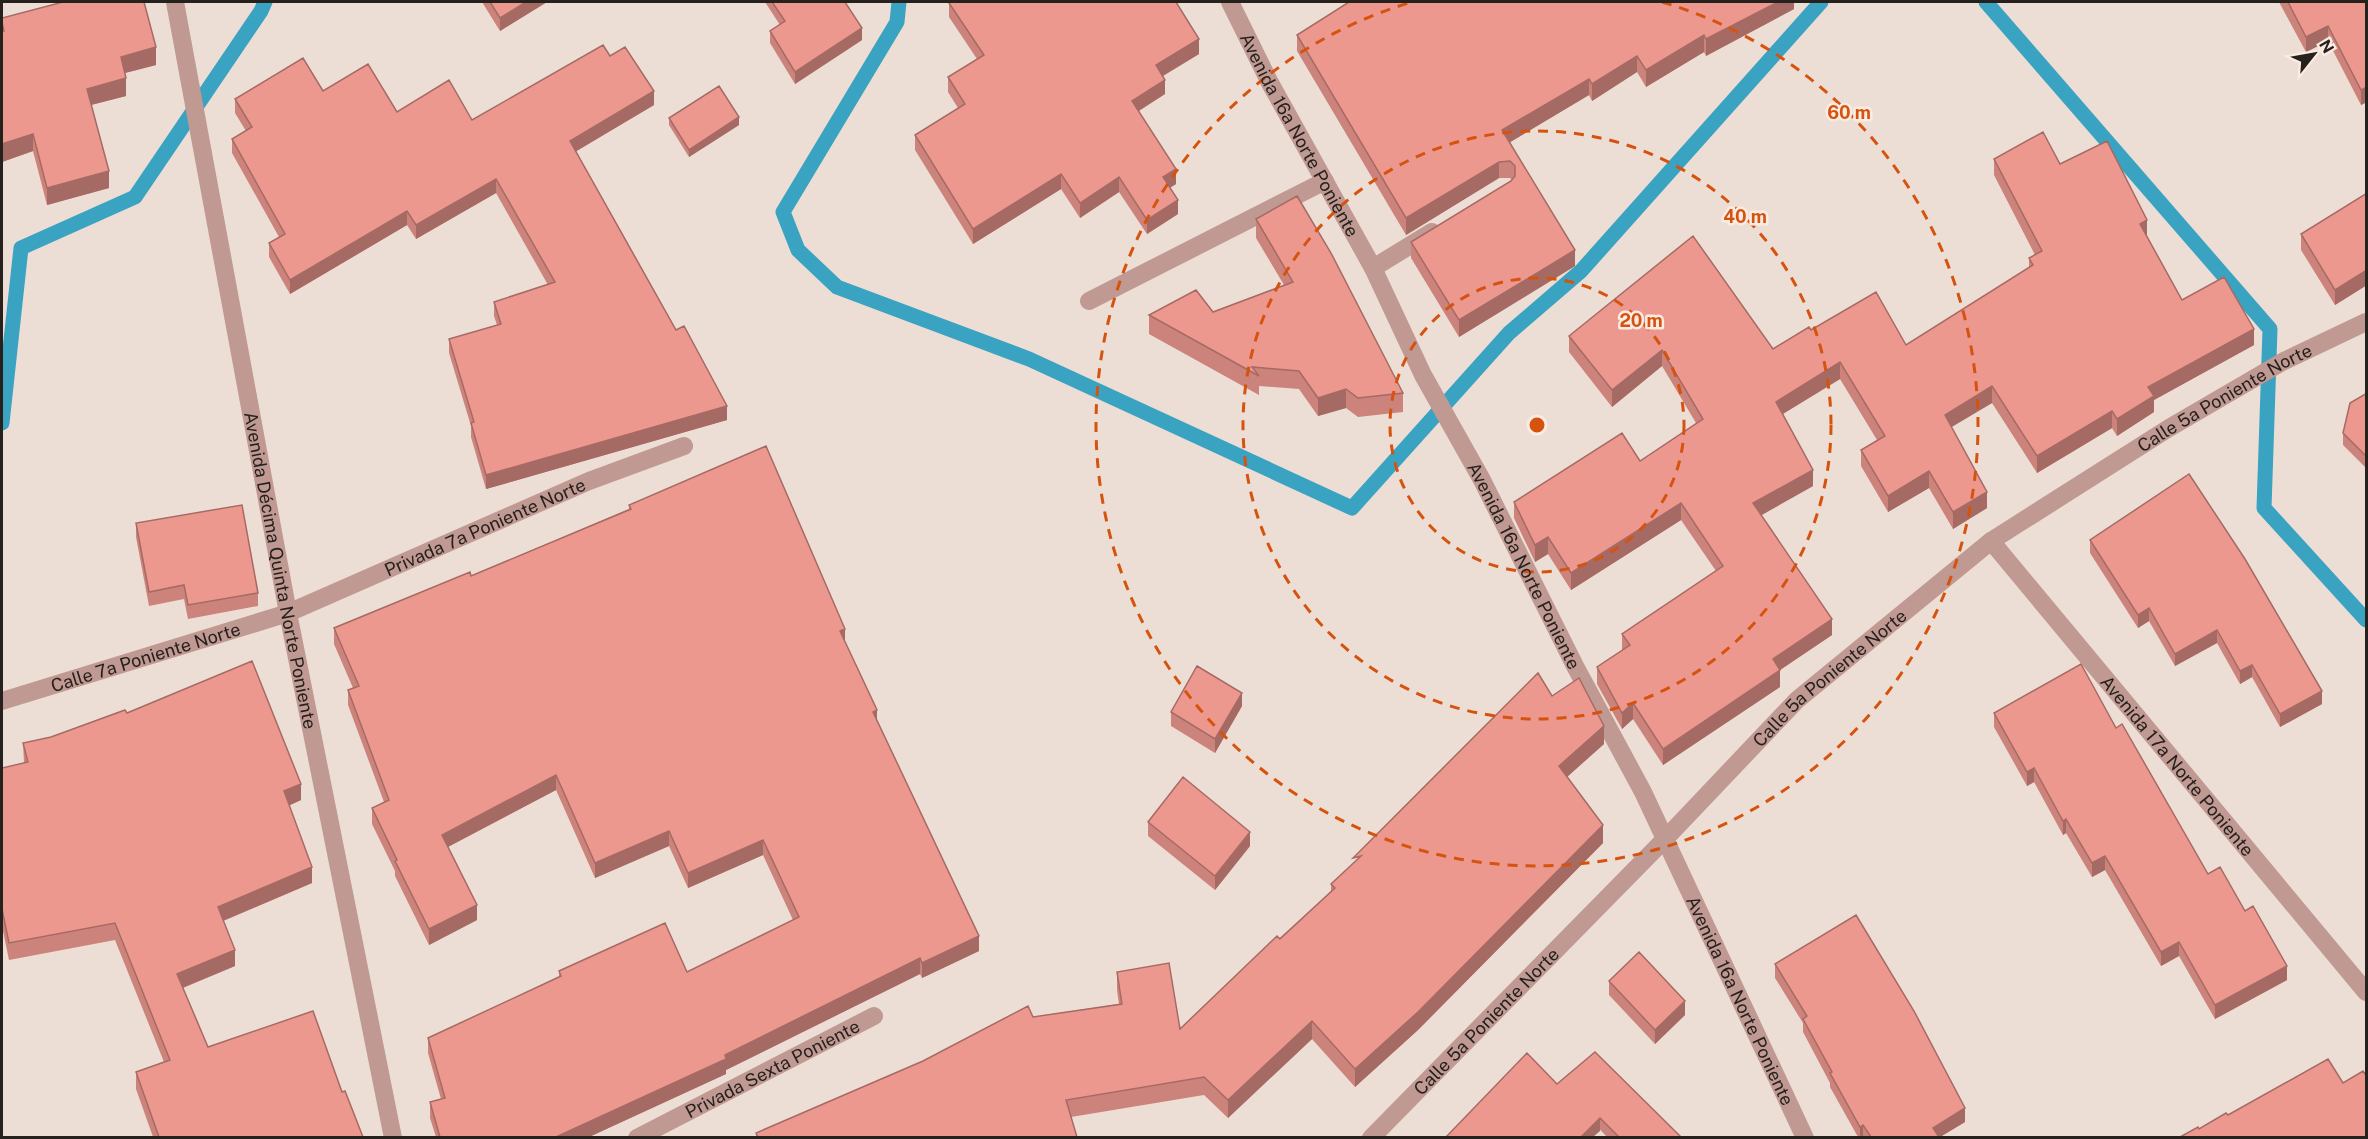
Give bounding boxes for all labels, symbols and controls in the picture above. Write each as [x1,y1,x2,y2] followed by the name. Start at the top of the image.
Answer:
[2284,24,2344,84] north arrow
[1236,29,1364,240] street label: Avenida 16a Norte Poniente
[2315,36,2338,57] text: N
[1827,102,1871,123] text: 60 m
[1723,206,1767,227] text: 40 m
[1619,310,1663,331] text: 20 m
[2133,339,2315,456] street label: Calle 5a Poniente Norte
[240,410,321,731] street label: Avenida Décima Quinta Norte Poniente
[1527,415,1547,435] centre of rings
[1464,458,1585,672] street label: Avenida 16a Norte Poniente
[381,474,588,580] street label: Privada 7a Poniente Norte
[1748,604,1910,751] street label: Calle 5a Poniente Norte
[48,618,243,696] street label: Calle 7a Poniente Norte
[2097,671,2259,860] street label: Avenida 17a Norte Poniente
[1683,892,1799,1109] street label: Avenida 16a Norte Poniente
[1409,943,1563,1099] street label: Calle 5a Poniente Norte
[681,1015,863,1122] street label: Privada Sexta Poniente

